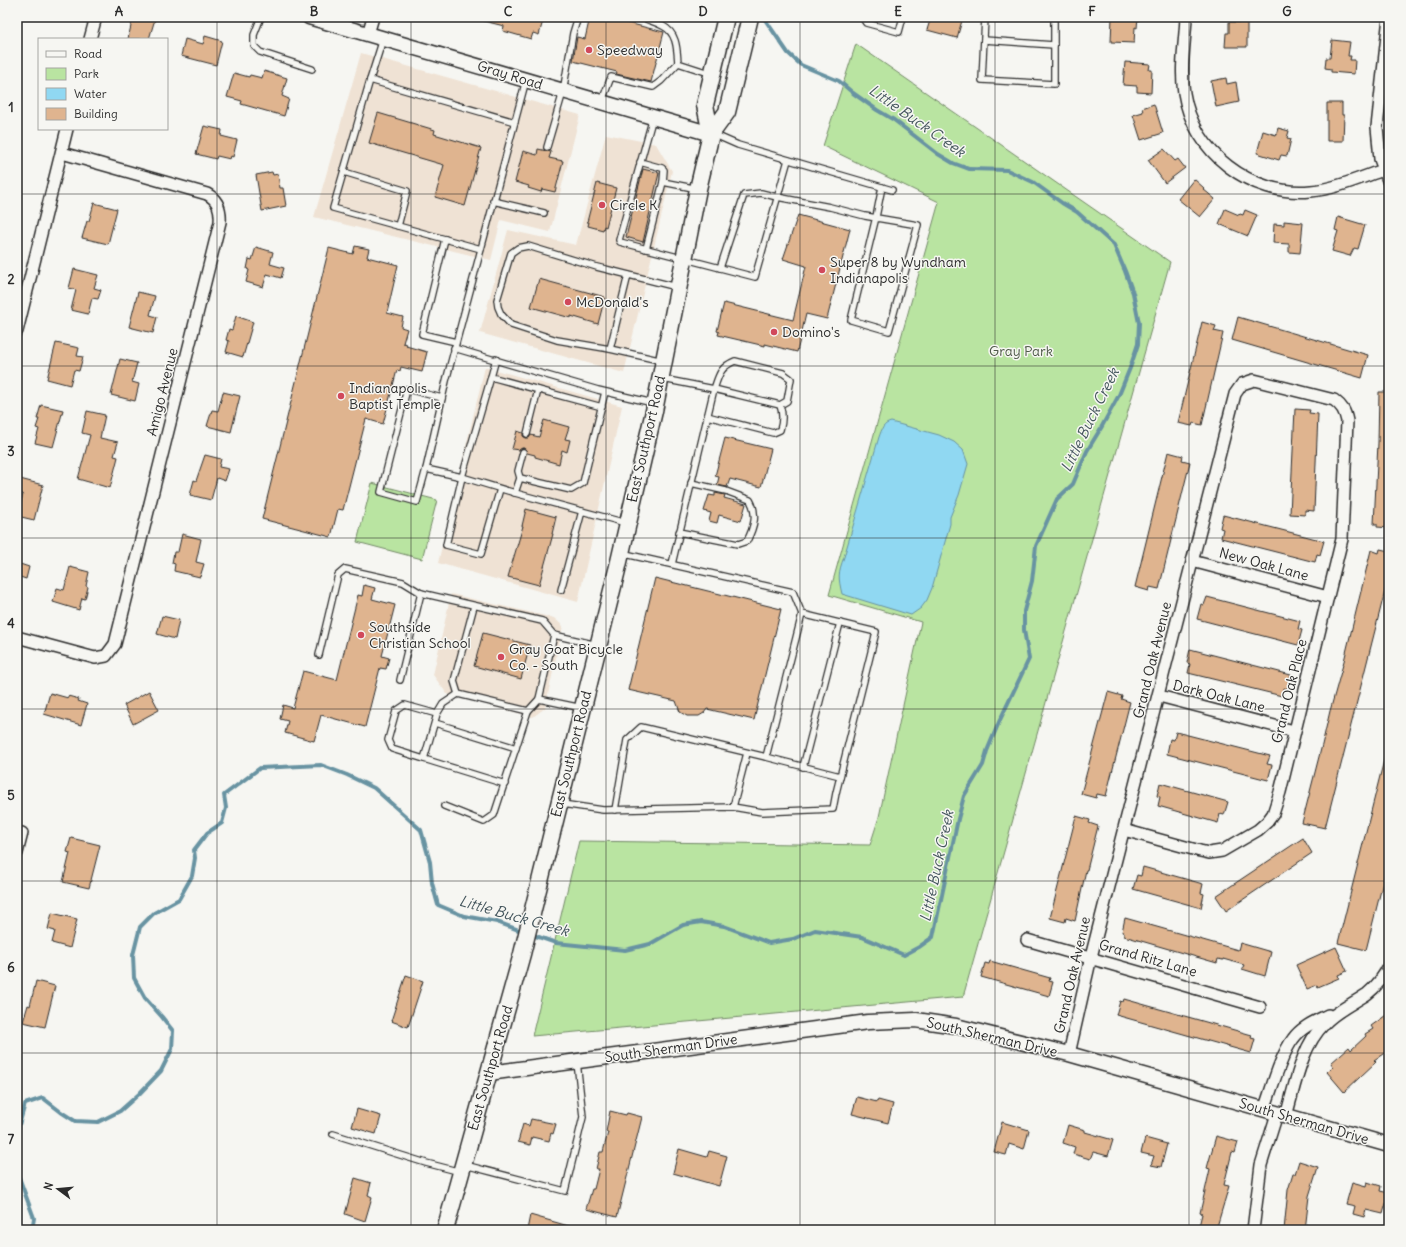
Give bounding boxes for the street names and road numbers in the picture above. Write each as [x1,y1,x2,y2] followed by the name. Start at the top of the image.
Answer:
[475,56,545,94] street label: Gray Road
[142,346,182,438] street label: Amigo Avenue
[623,374,669,504] street label: East Southport Road
[1217,543,1311,585] street label: New Oak Lane
[1129,600,1175,720] street label: Grand Oak Avenue
[1267,637,1311,745] street label: Grand Oak Place
[1171,676,1267,716] street label: Dark Oak Lane
[547,689,595,819] street label: East Southport Road
[1050,915,1094,1035] street label: Grand Oak Avenue
[1097,935,1199,981] street label: Grand Ritz Lane
[464,1003,516,1133] street label: East Southport Road
[925,1013,1059,1061] street label: South Sherman Drive
[603,1030,739,1066] street label: South Sherman Drive
[1237,1094,1371,1148] street label: South Sherman Drive

